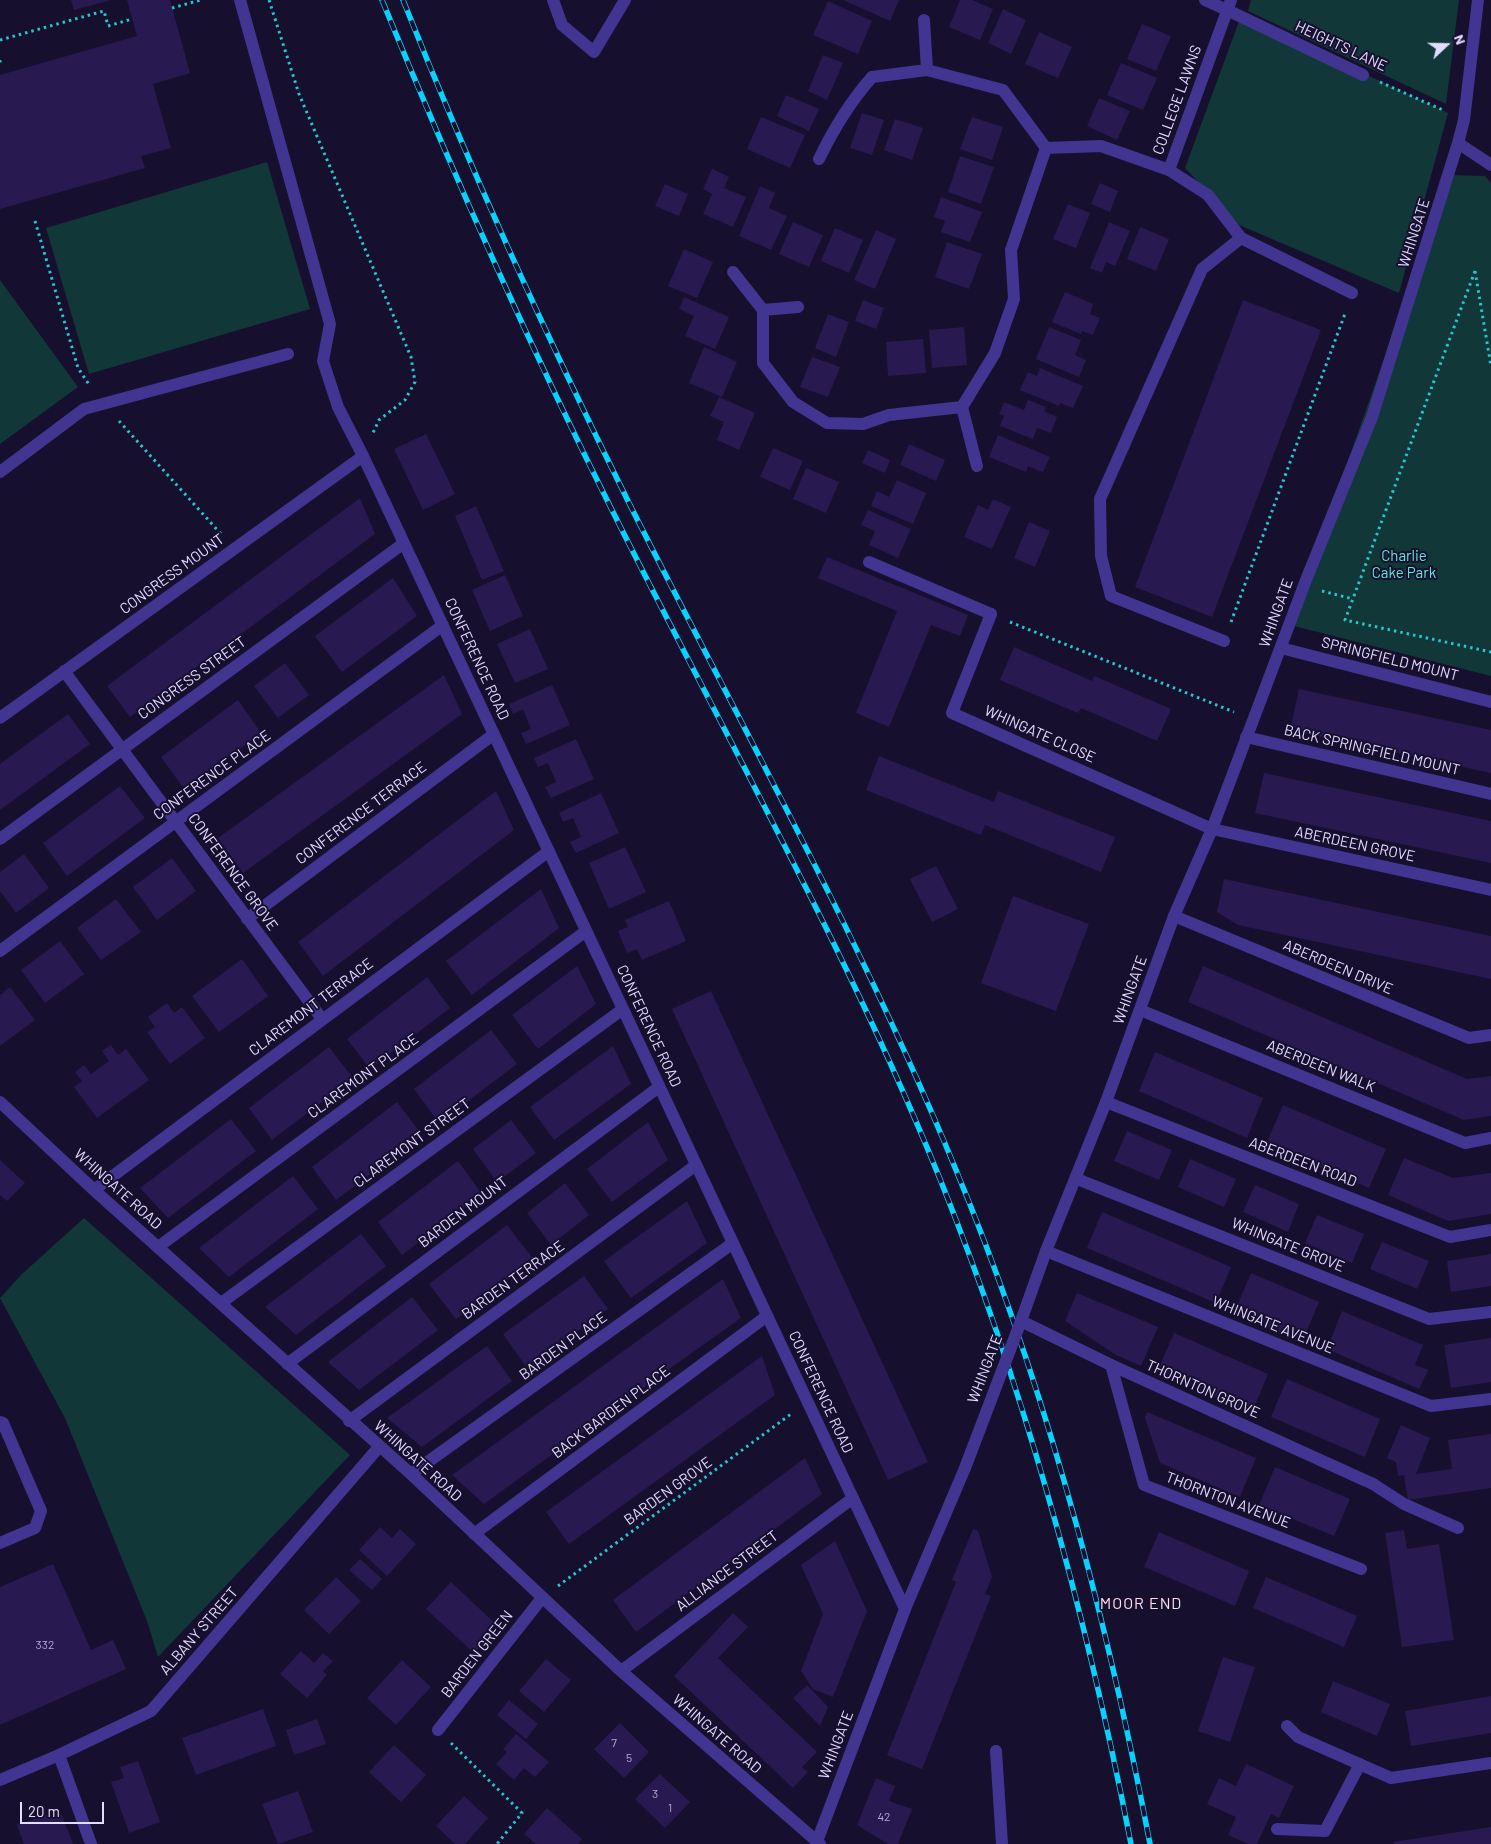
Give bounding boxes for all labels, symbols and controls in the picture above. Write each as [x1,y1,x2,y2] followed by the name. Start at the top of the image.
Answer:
[1292,17,1390,75] street label: HEIGHTS LANE
[1421,20,1471,70] north arrow
[1451,32,1470,47] text: N
[1149,43,1205,157] street label: COLLEGE LAWNS
[1394,196,1434,270] street label: WHINGATE
[116,530,228,618] street label: CONGRESS MOUNT
[1372,547,1436,582] park label: Charlie Cake Park
[1255,576,1297,650] street label: WHINGATE
[441,595,513,723] street label: CONFERENCE ROAD
[134,633,250,723] street label: CONGRESS STREET
[1320,633,1460,685] street label: SPRINGFIELD MOUNT
[982,701,1098,767] street label: WHINGATE CLOSE
[1282,721,1462,779] street label: BACK SPRINGFIELD MOUNT
[150,726,274,824] street label: CONFERENCE PLACE
[292,758,430,868] street label: CONFERENCE TERRACE
[184,810,282,934] street label: CONFERENCE GROVE
[1293,822,1417,866] street label: ABERDEEN GROVE
[1280,936,1396,998] street label: ABERDEEN DRIVE
[1109,953,1151,1027] street label: WHINGATE
[245,954,377,1060] street label: CLAREMONT TERRACE
[613,962,685,1090] street label: CONFERENCE ROAD
[304,1030,422,1122] street label: CLAREMONT PLACE
[1264,1036,1378,1096] street label: ABERDEEN WALK
[350,1095,474,1191] street label: CLAREMONT STREET
[1246,1133,1360,1191] street label: ABERDEEN ROAD
[70,1145,166,1233] street label: WHINGATE ROAD
[415,1173,511,1251] street label: BARDEN MOUNT
[1229,1214,1347,1276] street label: WHINGATE GROVE
[458,1237,568,1323] street label: BARDEN TERRACE
[1209,1292,1337,1358] street label: WHINGATE AVENUE
[516,1308,610,1384] street label: BARDEN PLACE
[785,1328,857,1456] street label: CONFERENCE ROAD
[964,1332,1006,1406] street label: WHINGATE
[1143,1356,1263,1422] street label: THORNTON GROVE
[548,1362,674,1462] street label: BACK BARDEN PLACE
[370,1417,466,1505] street label: WHINGATE ROAD
[621,1453,715,1529] street label: BARDEN GROVE
[1163,1468,1293,1532] street label: THORNTON AVENUE
[672,1527,782,1615] street label: ALLIANCE STREET
[156,1583,242,1679] street label: ALBANY STREET
[1099,1594,1183,1614] district label: MOOR END
[437,1607,517,1701] street label: BARDEN GREEN
[36,1638,54,1652] house number: 332
[669,1691,765,1777] street label: WHINGATE ROAD
[815,1708,857,1782] street label: WHINGATE
[611,1736,617,1750] house number: 7
[626,1751,632,1765] house number: 5
[652,1787,658,1801] house number: 3
[22,1792,106,1824] scale bar
[668,1801,672,1815] house number: 1
[28,1802,60,1820] text: 20 m
[877,1810,891,1824] house number: 42

